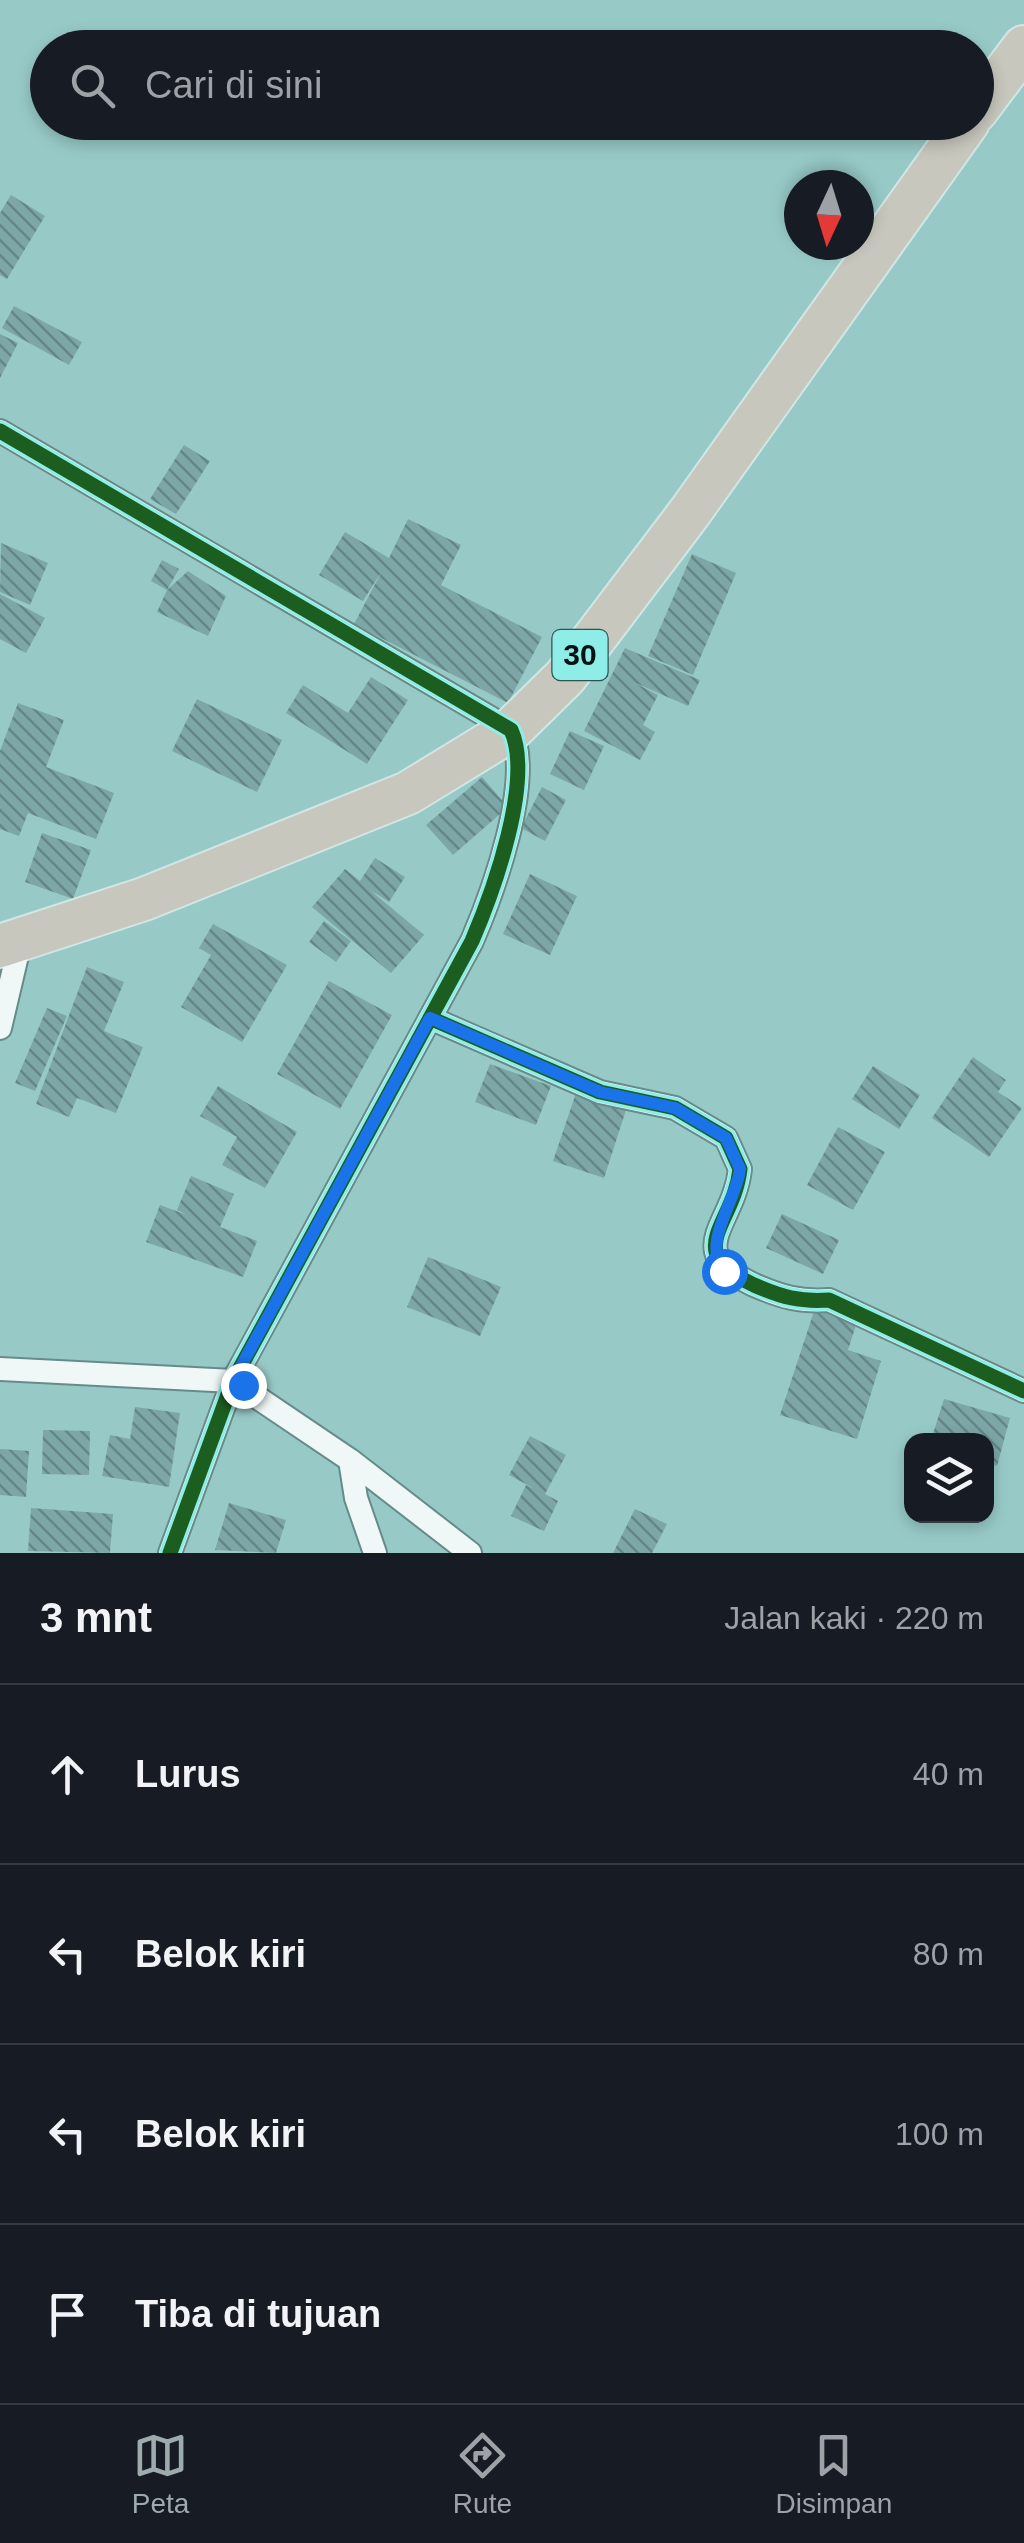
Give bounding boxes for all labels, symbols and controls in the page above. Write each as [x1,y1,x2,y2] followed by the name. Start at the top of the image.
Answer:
[30,30,994,140] search box
[65,58,120,113] icon: search
[145,64,322,106] text: Cari di sini
[784,170,874,260] north arrow
[552,630,608,680] road number: 30
[702,1249,748,1295] route start
[221,1363,267,1409] route end
[904,1433,994,1523] map controls
[904,1433,994,1523] button: layers
[40,1594,152,1641] text: 3 mnt
[724,1600,984,1636] text: Jalan kaki · 220 m
[40,1747,95,1802] icon: ahead
[135,1753,241,1795] text: Lurus
[913,1756,984,1792] text: 40 m
[40,1927,95,1982] icon: left
[135,1933,306,1975] text: Belok kiri
[913,1936,984,1972] text: 80 m
[40,2107,95,2162] icon: left
[135,2113,306,2155] text: Belok kiri
[895,2116,984,2152] text: 100 m
[40,2287,95,2342] icon: arrive
[135,2293,381,2335] text: Tiba di tujuan
[132,2428,189,2520] tab: Peta
[453,2428,512,2520] tab: Rute
[776,2428,892,2520] tab: Disimpan

